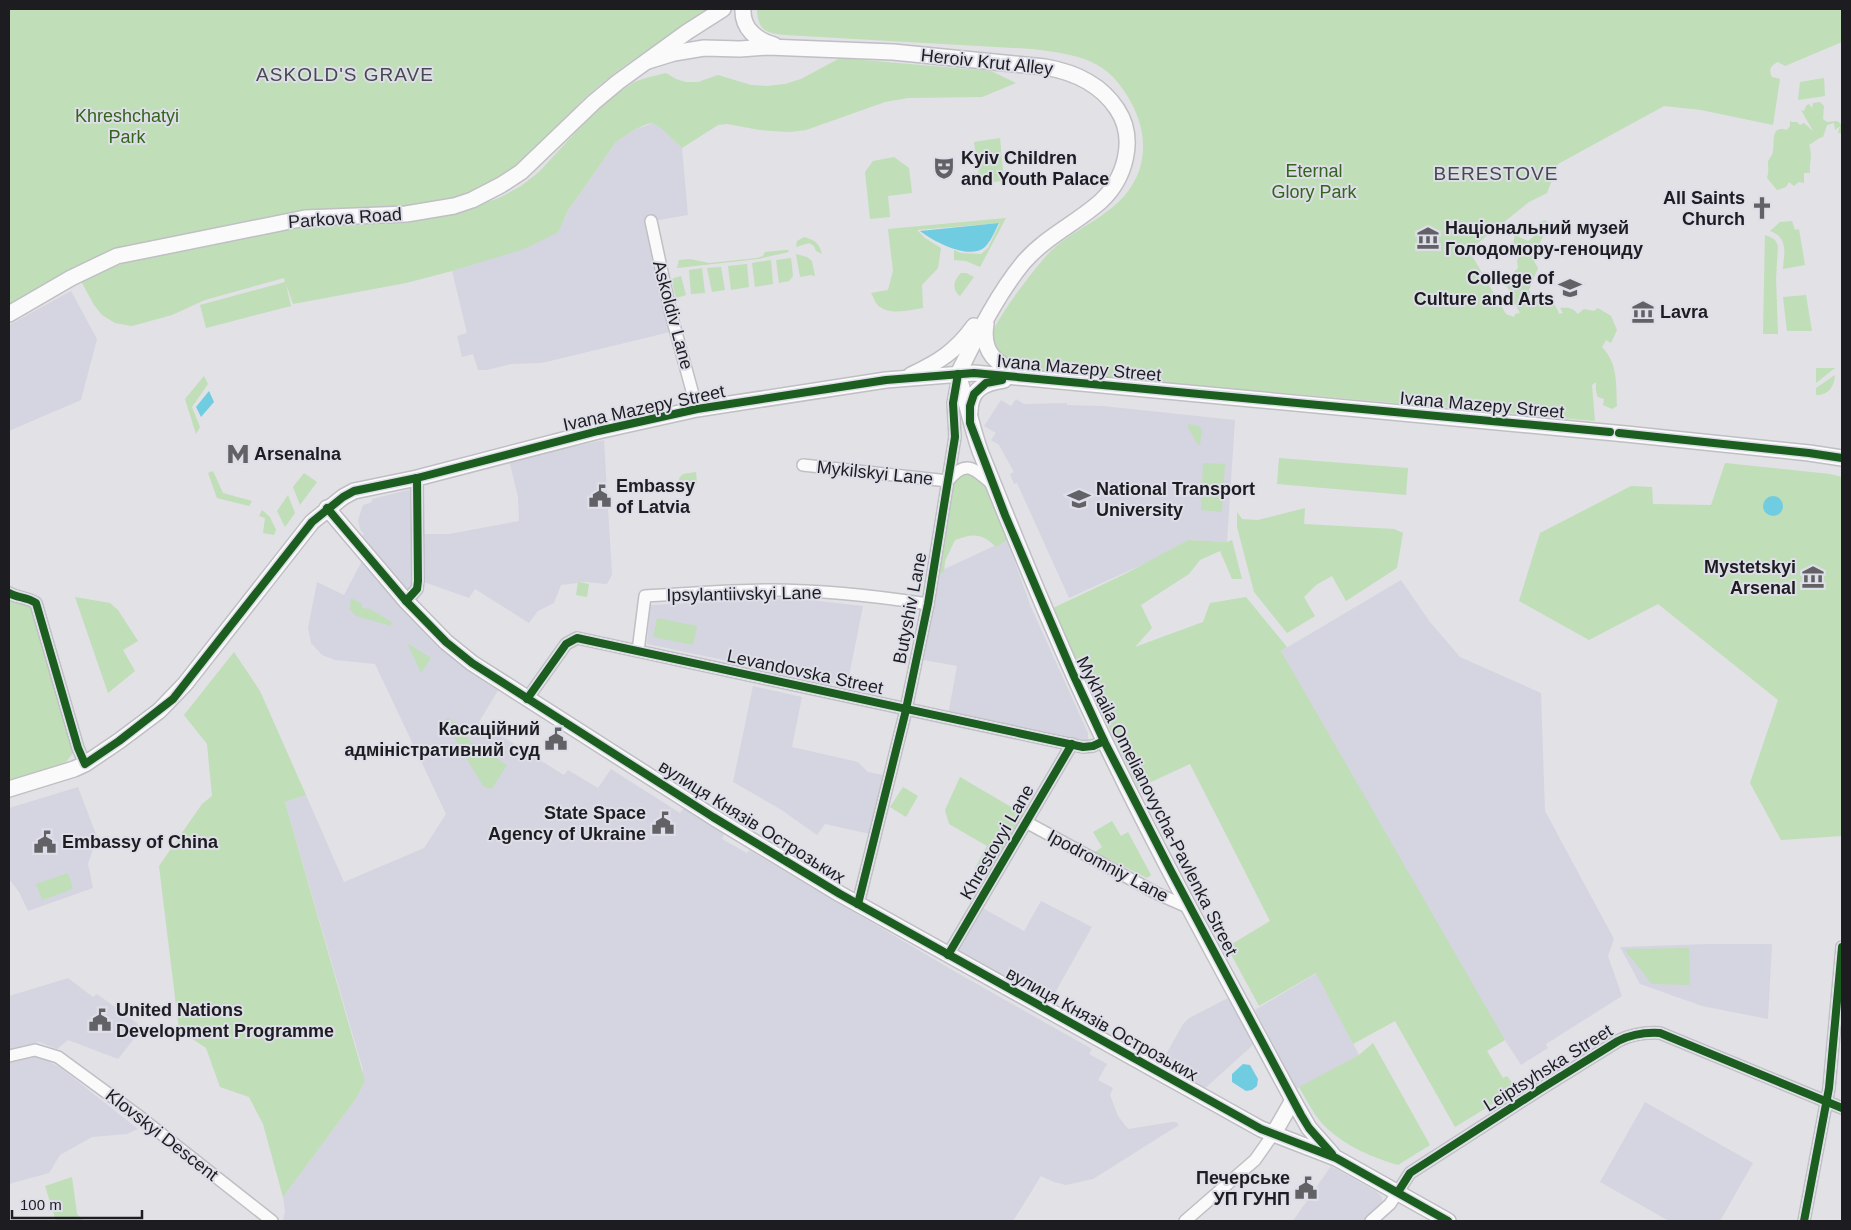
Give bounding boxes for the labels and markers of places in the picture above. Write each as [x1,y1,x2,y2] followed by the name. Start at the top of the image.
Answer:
[961,148,1109,189] place label: Kyiv Children and Youth Palace
[931,155,957,181] theatre icon: Kyiv Children and Youth Palace
[1663,188,1745,229] place label: All Saints Church
[1749,195,1775,221] church icon: All Saints Church
[1445,218,1643,259] place label: Національний музей Голодомору-геноциду
[1415,225,1441,251] museum icon: Національний музей Голодомору-геноциду
[1414,268,1555,309] place label: College of Culture and Arts
[1557,275,1583,301] school or university icon: College of Culture and Arts
[1630,299,1656,325] museum icon: Lavra
[1660,302,1709,322] place label: Lavra
[225,441,251,467] metro station icon: Arsenalna
[254,444,342,464] place label: Arsenalna
[616,476,695,517] place label: Embassy of Latvia
[1096,479,1255,520] place label: National Transport University
[587,483,613,509] public building icon: Embassy of Latvia
[1066,486,1092,512] school or university icon: National Transport University
[1704,557,1796,598] place label: Mystetskyi Arsenal
[1800,564,1826,590] museum icon: Mystetskyi Arsenal
[345,719,541,760] place label: Касаційний адміністративний суд
[543,726,569,752] public building icon: Касаційний адміністративний суд
[488,803,646,844] place label: State Space Agency of Ukraine
[650,810,676,836] public building icon: State Space Agency of Ukraine
[32,829,58,855] public building icon: Embassy of China
[62,832,219,852] place label: Embassy of China
[116,1000,334,1041] place label: United Nations Development Programme
[87,1007,113,1033] public building icon: United Nations Development Programme
[1196,1168,1290,1209] place label: Печерське УП ГУНП
[1293,1175,1319,1201] public building icon: Печерське УП ГУНП

